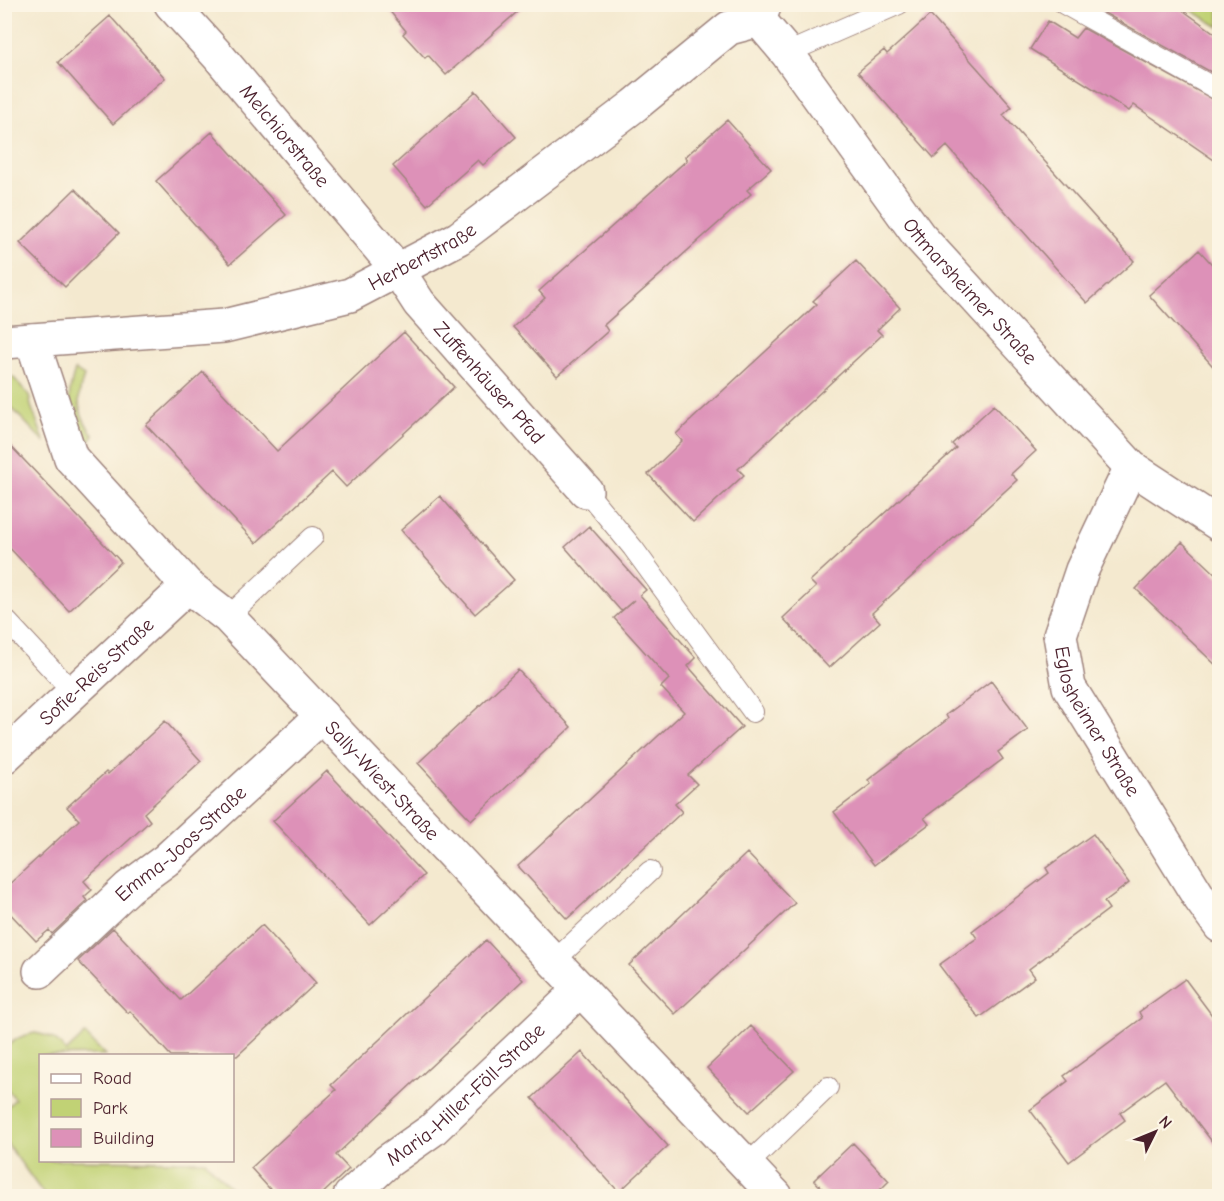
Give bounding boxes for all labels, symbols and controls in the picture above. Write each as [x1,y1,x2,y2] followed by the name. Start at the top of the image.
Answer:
[235,79,335,192] street label: Melchiorstraße
[898,213,1042,369] street label: Ottmarsheimer Straße
[364,218,481,295] street label: Herbertstraße
[429,317,550,448] street label: Zuffenhäuser Pfad
[34,613,158,730] street label: Sofie-Reis-Straße
[1051,644,1145,800] street label: Eglosheimer Straße
[321,716,444,845] street label: Sally-Wiest-Straße
[110,781,251,906] street label: Emma-Joos-Straße
[382,1018,549,1170] street label: Maria-Hiller-Föll-Straße
[39,1054,234,1162] legend
[93,1068,132,1089] text: Road
[93,1098,128,1119] text: Park
[1125,1102,1185,1162] north arrow
[1155,1112,1175,1132] text: N
[93,1128,155,1149] text: Building

